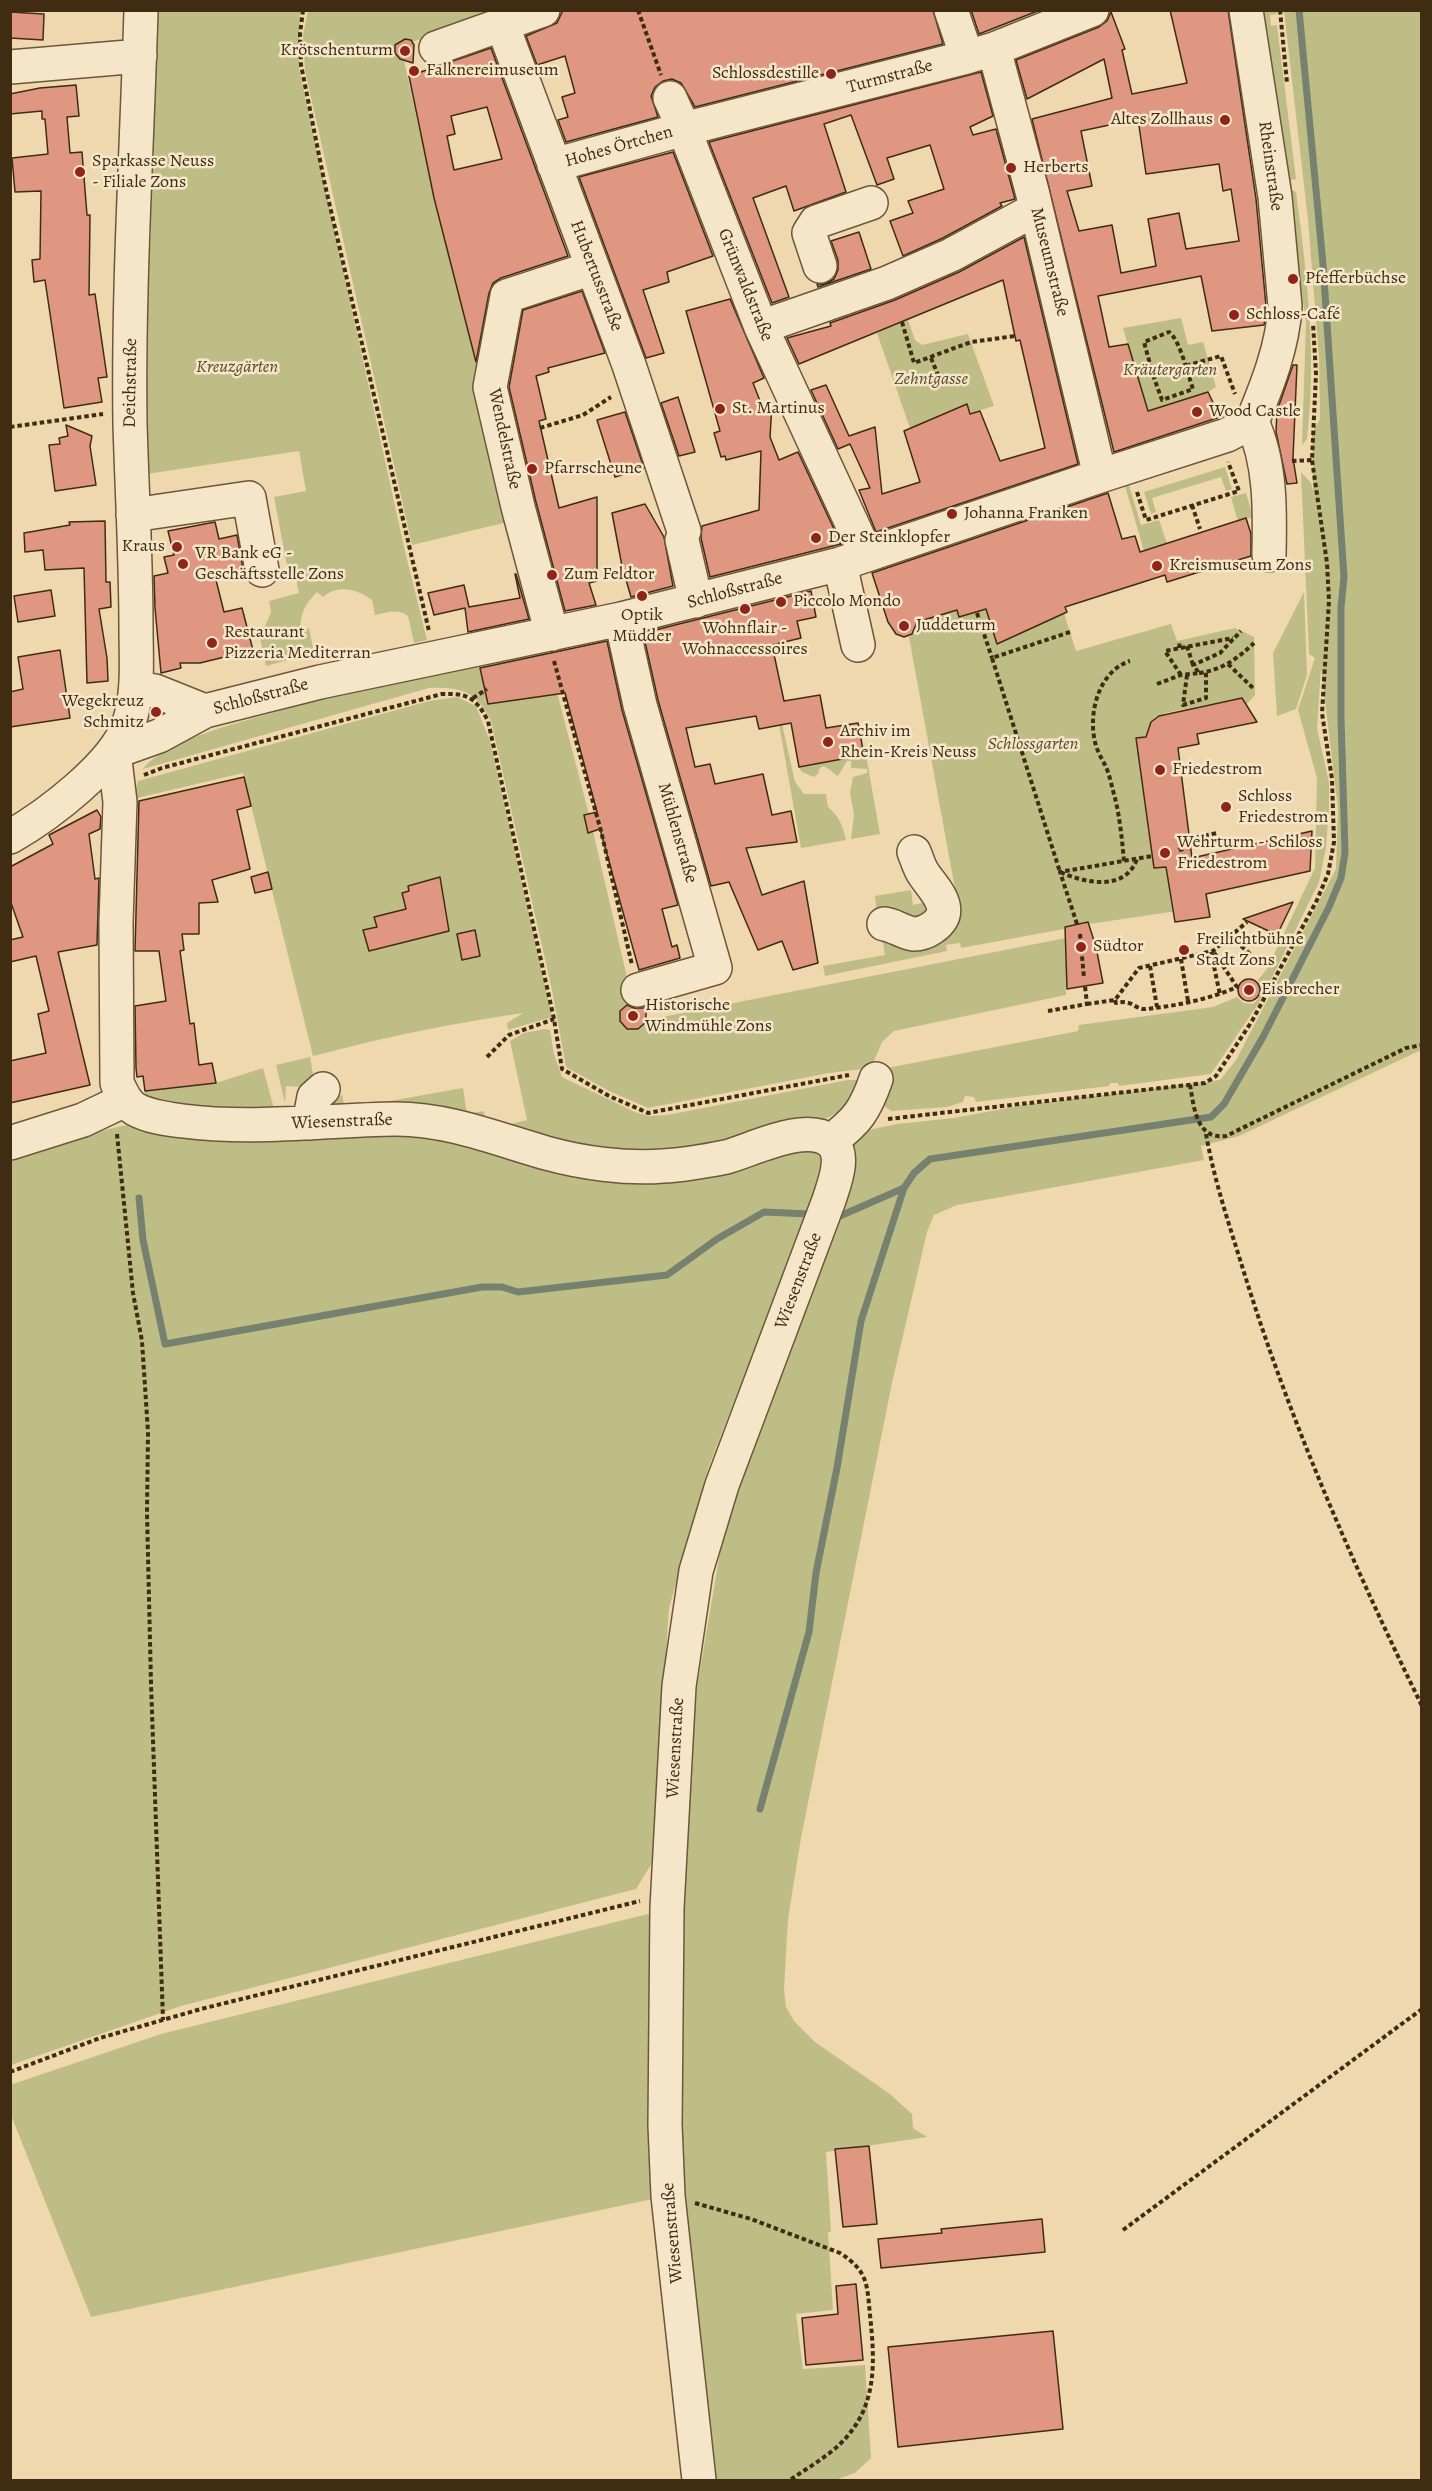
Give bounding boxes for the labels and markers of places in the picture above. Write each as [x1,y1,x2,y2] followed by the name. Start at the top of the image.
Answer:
[280,40,393,62] place label: Krötschenturm
[398,44,412,58] marker: Krötschenturm
[426,60,559,82] place label: Falknereimuseum
[712,63,819,85] place label: Schlossdestille
[407,64,421,78] marker: Falknereimuseum
[824,67,838,81] marker: Schlossdestille
[1111,109,1213,131] place label: Altes Zollhaus
[1218,113,1232,127] marker: Altes Zollhaus
[92,151,214,194] place label: Sparkasse Neuss - Filiale Zons
[1023,157,1088,179] place label: Herberts
[1004,161,1018,175] marker: Herberts
[73,165,87,179] marker: Sparkasse Neuss - Filiale Zons
[1305,268,1406,290] place label: Pfefferbüchse
[1286,272,1300,286] marker: Pfefferbüchse
[1246,304,1340,326] place label: Schloss-Café
[1227,308,1241,322] marker: Schloss-Café
[732,398,825,420] place label: St. Martinus
[1209,401,1301,423] place label: Wood Castle
[713,402,727,416] marker: St. Martinus
[1190,405,1204,419] marker: Wood Castle
[544,458,642,480] place label: Pfarrscheune
[525,462,539,476] marker: Pfarrscheune
[964,503,1088,525] place label: Johanna Franken
[945,507,959,521] marker: Johanna Franken
[828,527,950,549] place label: Der Steinklopfer
[809,531,823,545] marker: Der Steinklopfer
[122,536,165,558] place label: Kraus
[170,540,184,554] marker: Kraus
[195,543,344,586] place label: VR Bank eG - Geschäftsstelle Zons
[1169,555,1312,577] place label: Kreismuseum Zons
[176,557,190,571] marker: VR Bank eG - Geschäftsstelle Zons
[1150,559,1164,573] marker: Kreismuseum Zons
[564,564,655,586] place label: Zum Feldtor
[545,568,559,582] marker: Zum Feldtor
[635,589,649,603] marker: Optik Müdder
[793,591,901,613] place label: Piccolo Mondo
[774,595,788,609] marker: Piccolo Mondo
[738,602,752,616] marker: Wohnflair - Wohnaccessoires
[613,605,671,648] place label: Optik Müdder
[916,615,996,637] place label: Juddeturm
[682,618,808,660] place label: Wohnflair - Wohnaccessoires
[897,619,911,633] marker: Juddeturm
[224,622,371,664] place label: Restaurant Pizzeria Mediterran
[205,636,219,650] marker: Restaurant Pizzeria Mediterran
[62,691,144,734] place label: Wegekreuz Schmitz
[149,705,163,719] marker: Wegekreuz Schmitz
[840,721,977,764] place label: Archiv im Rhein-Kreis Neuss
[821,735,835,749] marker: Archiv im Rhein-Kreis Neuss
[1172,759,1262,781] place label: Friedestrom
[1153,763,1167,777] marker: Friedestrom
[1238,786,1328,828] place label: Schloss Friedestrom
[1219,800,1233,814] marker: Schloss Friedestrom
[1177,832,1323,874] place label: Wehrturm - Schloss Friedestrom
[1158,846,1172,860] marker: Wehrturm - Schloss Friedestrom
[1196,929,1304,972] place label: Freilichtbühne Stadt Zons
[1093,936,1144,958] place label: Südtor
[1074,940,1088,954] marker: Südtor
[1177,943,1191,957] marker: Freilichtbühne Stadt Zons
[1261,979,1340,1001] place label: Eisbrecher
[1242,983,1256,997] marker: Eisbrecher
[645,995,772,1038] place label: Historische Windmühle Zons
[626,1009,640,1023] marker: Historische Windmühle Zons

